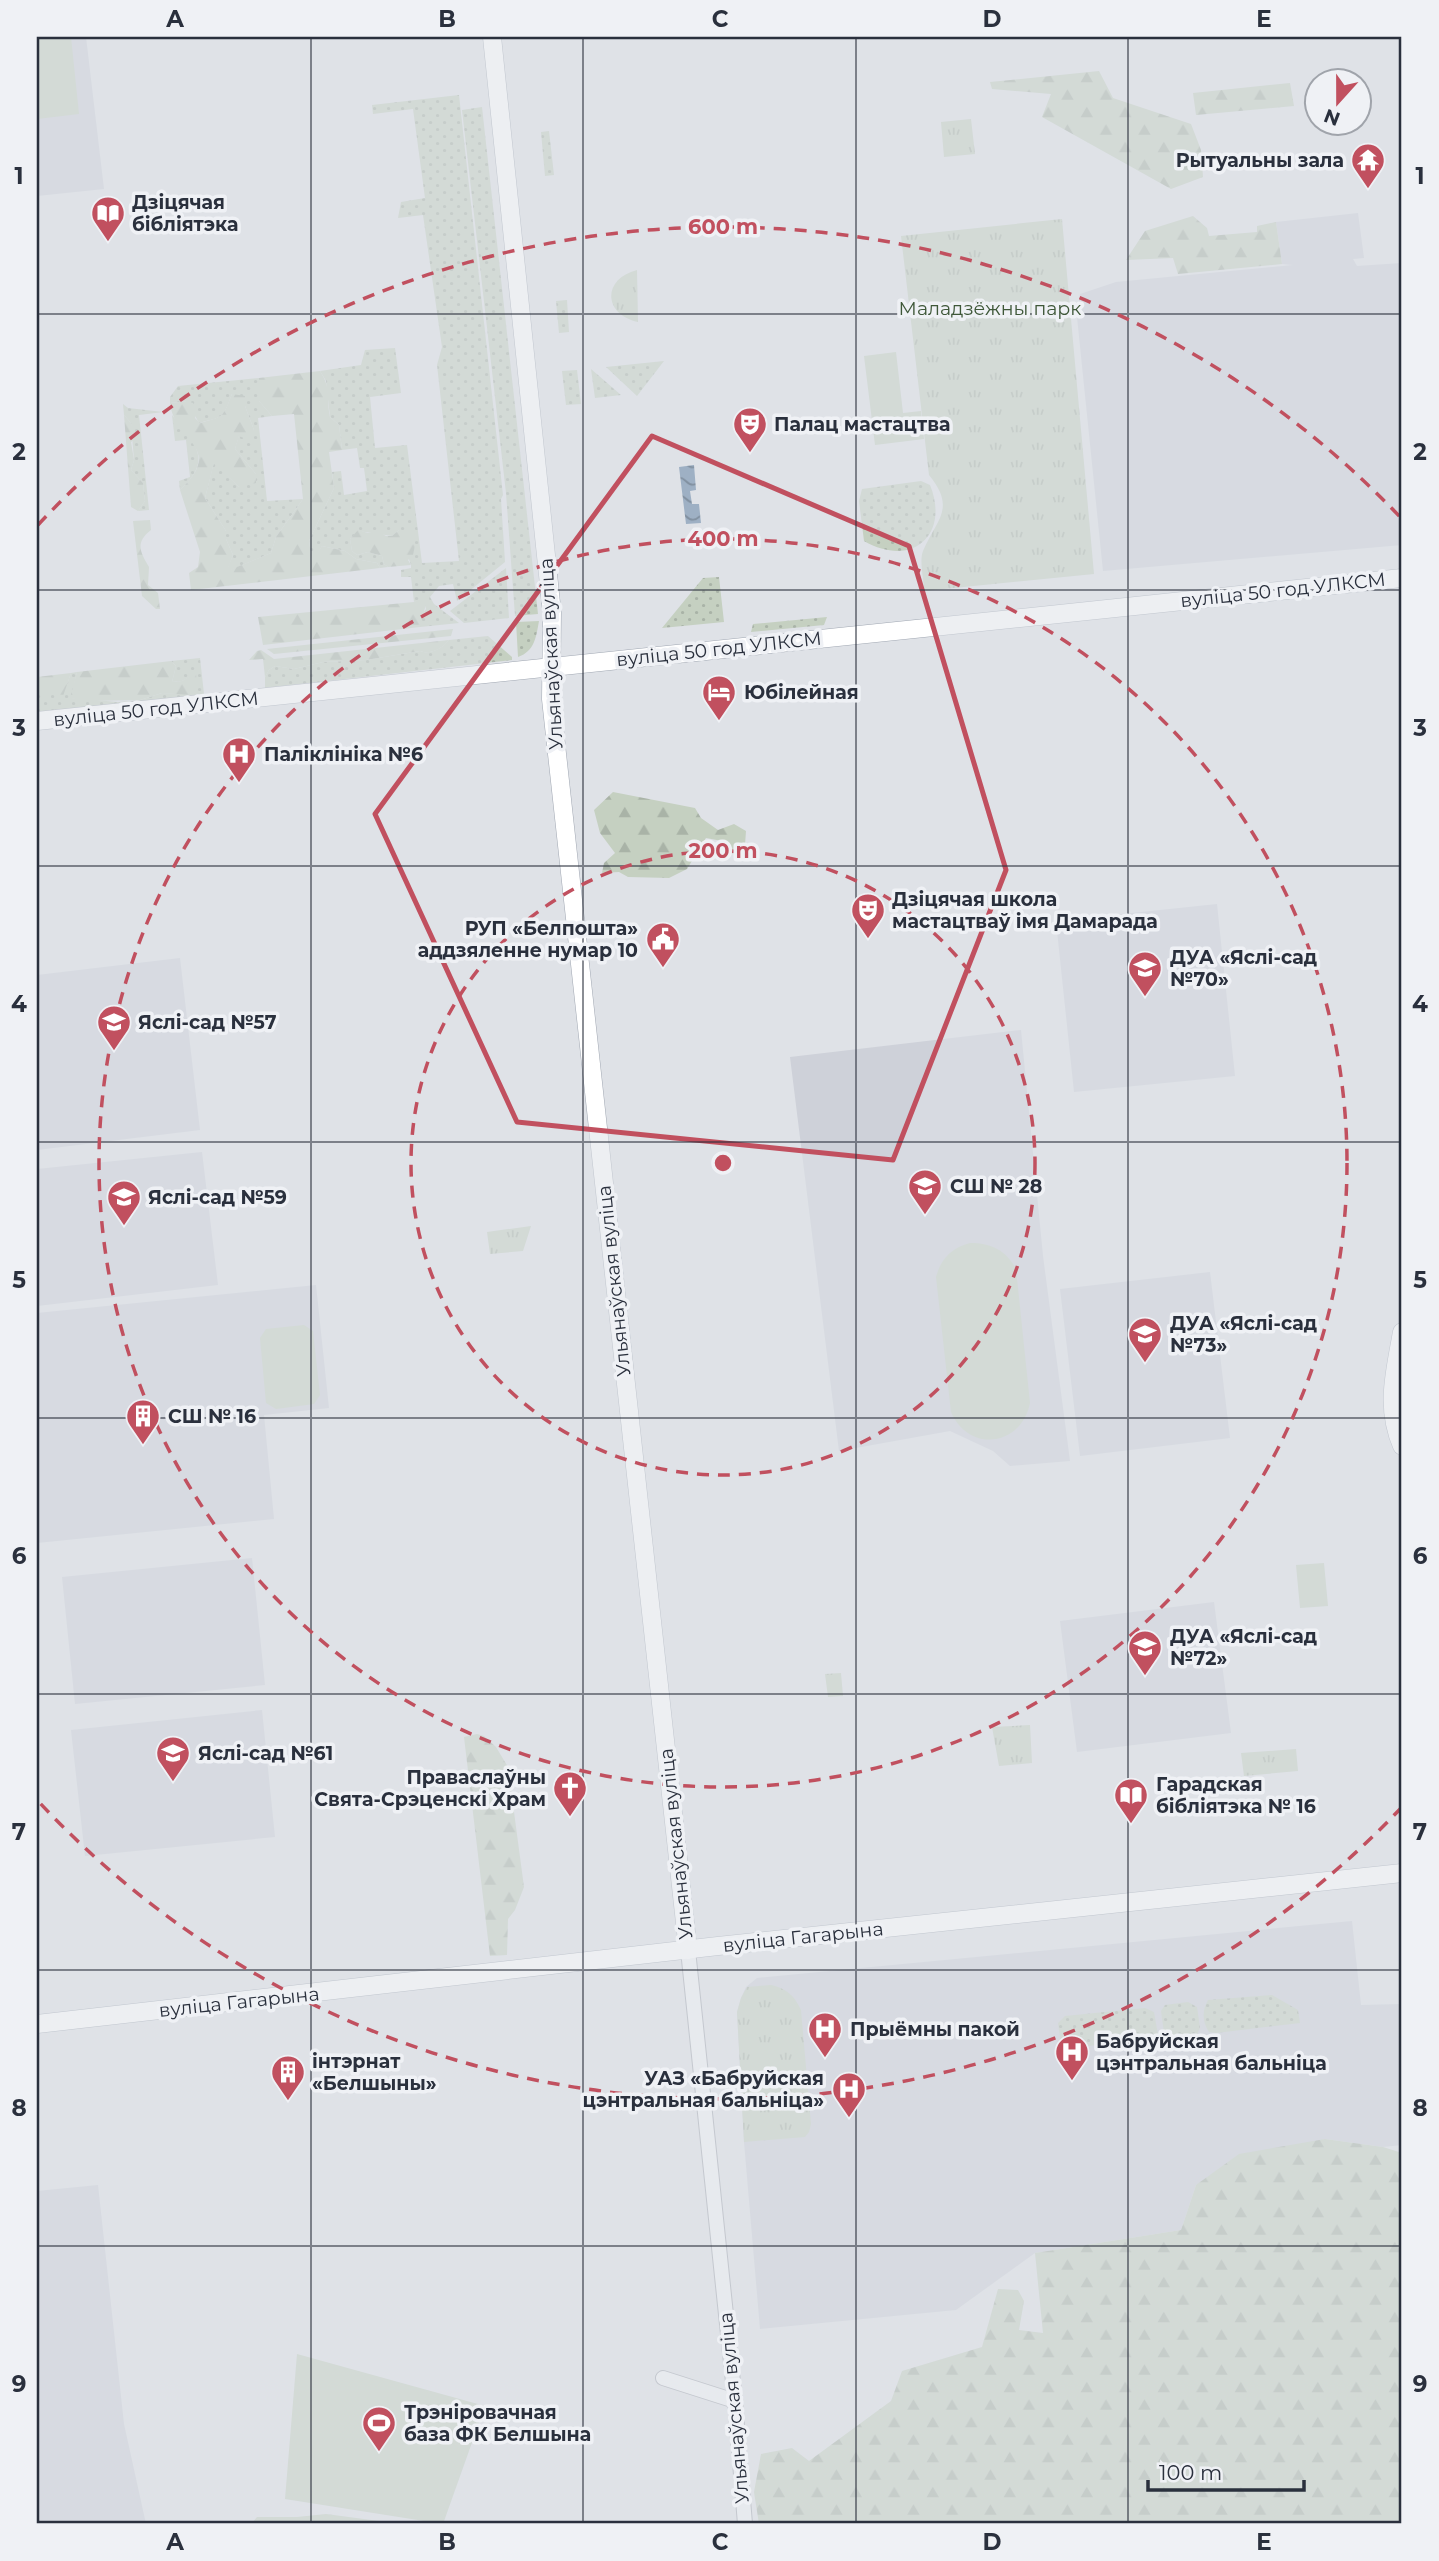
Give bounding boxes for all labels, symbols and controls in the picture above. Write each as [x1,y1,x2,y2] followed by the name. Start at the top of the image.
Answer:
[165,5,184,33] text: A
[438,5,456,33] text: B
[712,5,729,33] text: C
[983,5,1002,33] text: D
[1256,5,1272,33] text: E
[1302,66,1372,136] north arrow
[1321,104,1343,131] text: N
[1349,141,1387,190] temple icon: Рытуальны зала
[1176,149,1344,172] place label: Рытуальны зала
[14,162,24,190] text: 1
[1415,162,1425,190] text: 1
[132,191,238,236] place label: Дзіцячая бібліятэка
[89,194,127,243] library icon: Дзіцячая бібліятэка
[688,214,758,239] text: 600 m
[899,297,1081,320] park label: Маладзёжны парк
[731,405,769,454] theatre icon: Палац мастацтва
[774,413,950,436] place label: Палац мастацтва
[12,438,26,466] text: 2
[1413,438,1427,466] text: 2
[688,526,758,551] text: 400 m
[534,557,568,751] street label: Ульянаўская вуліца
[1179,568,1387,612] street label: вуліца 50 год УЛКСМ
[615,627,823,671] street label: вуліца 50 год УЛКСМ
[700,673,738,722] hotel icon: Юбілейная
[744,681,859,704] place label: Юбілейная
[52,687,260,731] street label: вуліца 50 год УЛКСМ
[11,714,26,742] text: 3
[1412,714,1427,742] text: 3
[220,735,258,784] hospital icon: Паліклініка №6
[264,743,423,766] place label: Паліклініка №6
[689,838,757,863] text: 200 m
[892,888,1158,933] place label: Дзіцячая школа мастацтваў імя Дамарада
[849,891,887,940] theatre icon: Дзіцячая школа мастацтваў імя Дамарада
[418,917,638,962] place label: РУП «Белпошта» аддзяленне нумар 10
[644,920,682,969] public building icon: РУП «Белпошта» аддзяленне нумар 10
[1170,946,1317,991] place label: ДУА «Яслі-сад №70»
[1126,949,1164,998] school or university icon: ДУА «Яслі-сад №70»
[11,990,27,1018] text: 4
[1412,990,1428,1018] text: 4
[95,1003,133,1052] school or university icon: Яслі-сад №57
[138,1011,277,1034] place label: Яслі-сад №57
[711,1151,735,1175] centre of rings
[906,1167,944,1216] school or university icon: СШ № 28
[950,1175,1042,1198] place label: СШ № 28
[105,1178,143,1227] school or university icon: Яслі-сад №59
[593,1184,635,1378] street label: Ульянаўская вуліца
[148,1186,287,1209] place label: Яслі-сад №59
[12,1266,26,1294] text: 5
[1413,1266,1427,1294] text: 5
[1170,1312,1317,1357] place label: ДУА «Яслі-сад №73»
[1126,1315,1164,1364] school or university icon: ДУА «Яслі-сад №73»
[124,1397,162,1446] building icon: СШ № 16
[168,1405,256,1428] place label: СШ № 16
[12,1542,27,1570] text: 6
[1413,1542,1428,1570] text: 6
[1170,1625,1317,1670] place label: ДУА «Яслі-сад №72»
[1126,1628,1164,1677] school or university icon: ДУА «Яслі-сад №72»
[154,1734,192,1783] school or university icon: Яслі-сад №61
[198,1742,333,1765] place label: Яслі-сад №61
[655,1747,697,1941] street label: Ульянаўская вуліца
[314,1766,546,1811] place label: Праваслаўны Свята-Срэценскі Храм
[551,1769,589,1818] church icon: Праваслаўны Свята-Срэценскі Храм
[1156,1773,1316,1818] place label: Гарадская бібліятэка № 16
[1112,1776,1150,1825] library icon: Гарадская бібліятэка № 16
[12,1818,26,1846] text: 7
[1413,1818,1427,1846] text: 7
[722,1917,884,1957] street label: вуліца Гагарына
[158,1982,320,2022] street label: вуліца Гагарына
[806,2010,844,2059] hospital icon: Прыёмны пакой
[850,2018,1020,2041] place label: Прыёмны пакой
[1096,2030,1327,2075] place label: Бабруйская цэнтральная бальніца
[1053,2033,1091,2082] hospital icon: Бабруйская цэнтральная бальніца
[312,2050,437,2095] place label: інтэрнат «Белшыны»
[269,2053,307,2102] building icon: інтэрнат «Белшыны»
[583,2067,824,2112] place label: УАЗ «Бабруйская цэнтральная бальніца»
[830,2070,868,2119] hospital icon: УАЗ «Бабруйская цэнтральная бальніца»
[11,2094,27,2122] text: 8
[1412,2094,1428,2122] text: 8
[714,2311,754,2505] street label: Ульянаўская вуліца
[12,2370,26,2398] text: 9
[1413,2370,1427,2398] text: 9
[404,2401,591,2446] place label: Трэніровачная база ФК Белшына
[360,2404,398,2453] sports icon: Трэніровачная база ФК Белшына
[1148,2449,1304,2493] scale bar
[1159,2460,1222,2485] text: 100 m
[165,2528,184,2556] text: A
[438,2528,456,2556] text: B
[712,2528,729,2556] text: C
[983,2528,1002,2556] text: D
[1256,2528,1272,2556] text: E

